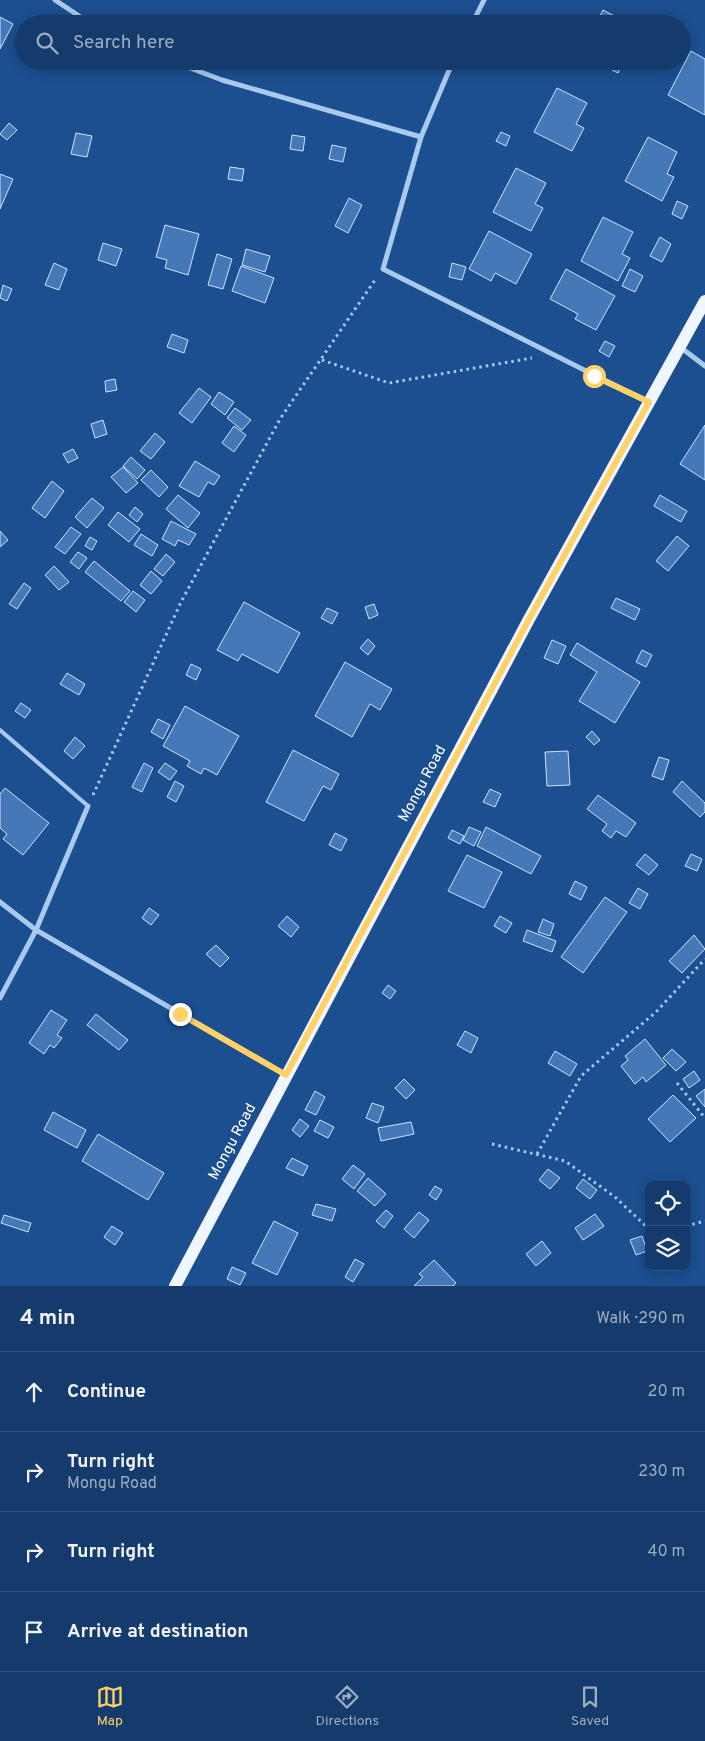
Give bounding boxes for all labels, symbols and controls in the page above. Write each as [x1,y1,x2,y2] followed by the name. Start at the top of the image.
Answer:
[15,15,690,70] search box
[33,29,61,57] icon: search
[73,31,175,55] text: Search here
[583,365,606,388] route start
[395,742,451,826] street label: Mongu Road
[169,1003,192,1026] route end
[205,1100,261,1184] street label: Mongu Road
[645,1181,690,1271] map controls
[645,1181,690,1226] button: locate
[645,1226,690,1271] button: layers
[20,1305,76,1332] text: 4 min
[597,1309,685,1329] text: Walk · 290 m
[20,1378,48,1406] icon: ahead
[67,1380,146,1404] text: Continue
[648,1382,685,1402] text: 20 m
[67,1450,155,1474] text: Turn right
[20,1458,48,1486] icon: right
[638,1462,685,1482] text: 230 m
[67,1474,157,1494] text: Mongu Road
[20,1538,48,1566] icon: right
[67,1540,155,1564] text: Turn right
[647,1542,685,1562] text: 40 m
[20,1618,48,1646] icon: arrive
[67,1620,248,1644] text: Arrive at destination
[96,1683,124,1730] tab: Map
[315,1683,379,1730] tab: Directions
[571,1683,609,1730] tab: Saved

